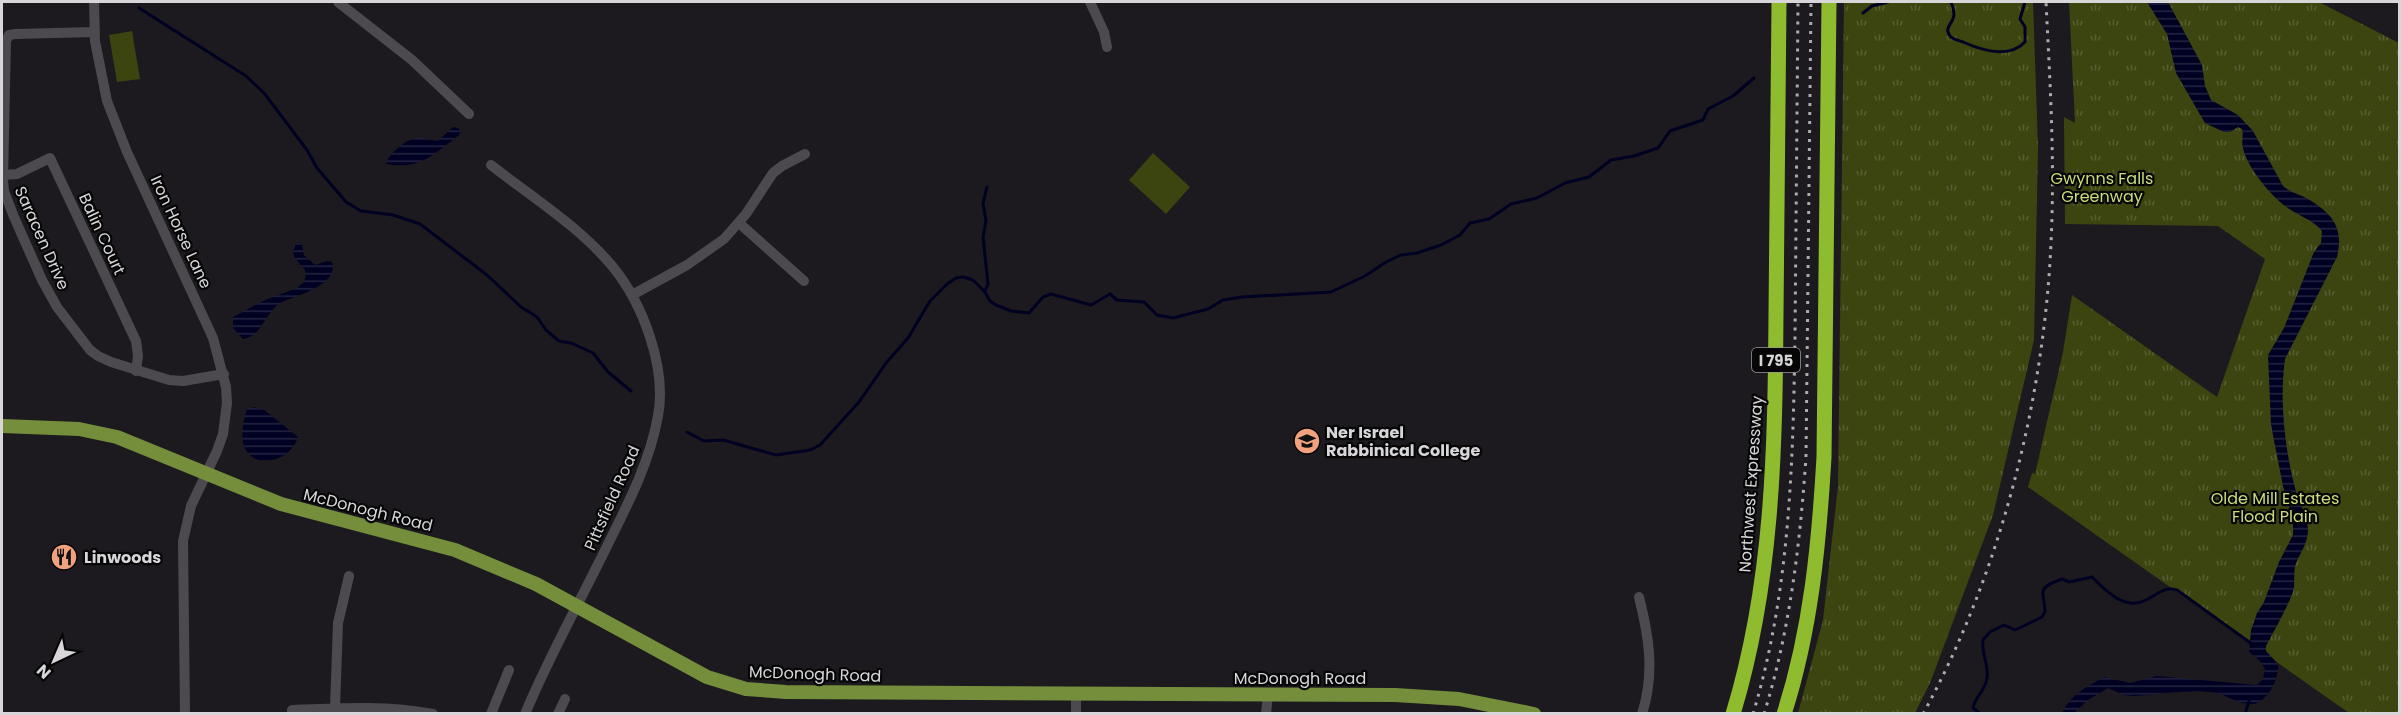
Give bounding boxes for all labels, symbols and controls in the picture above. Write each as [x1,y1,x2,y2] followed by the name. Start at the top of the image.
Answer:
[2051,167,2153,208] park label: Gwynns Falls Greenway
[145,172,217,292] street label: Iron Horse Lane
[9,183,75,294] street label: Saracen Drive
[73,189,131,279] street label: Balin Court
[1752,348,1800,372] road number: I 795
[1733,395,1769,573] street label: Northwest Expressway
[1326,421,1480,462] place label: Ner Israel Rabbinical College
[1292,426,1322,456] school or university icon: Ner Israel Rabbinical College
[579,442,645,554] street label: Pittsfield Road
[301,483,435,537] street label: McDonogh Road
[2211,487,2339,528] park label: Olde Mill Estates Flood Plain
[49,542,79,572] restaurant icon: Linwoods
[84,546,161,569] place label: Linwoods
[24,631,84,691] north arrow
[32,659,56,684] text: N
[748,660,882,688] street label: McDonogh Road
[1234,667,1366,690] street label: McDonogh Road

